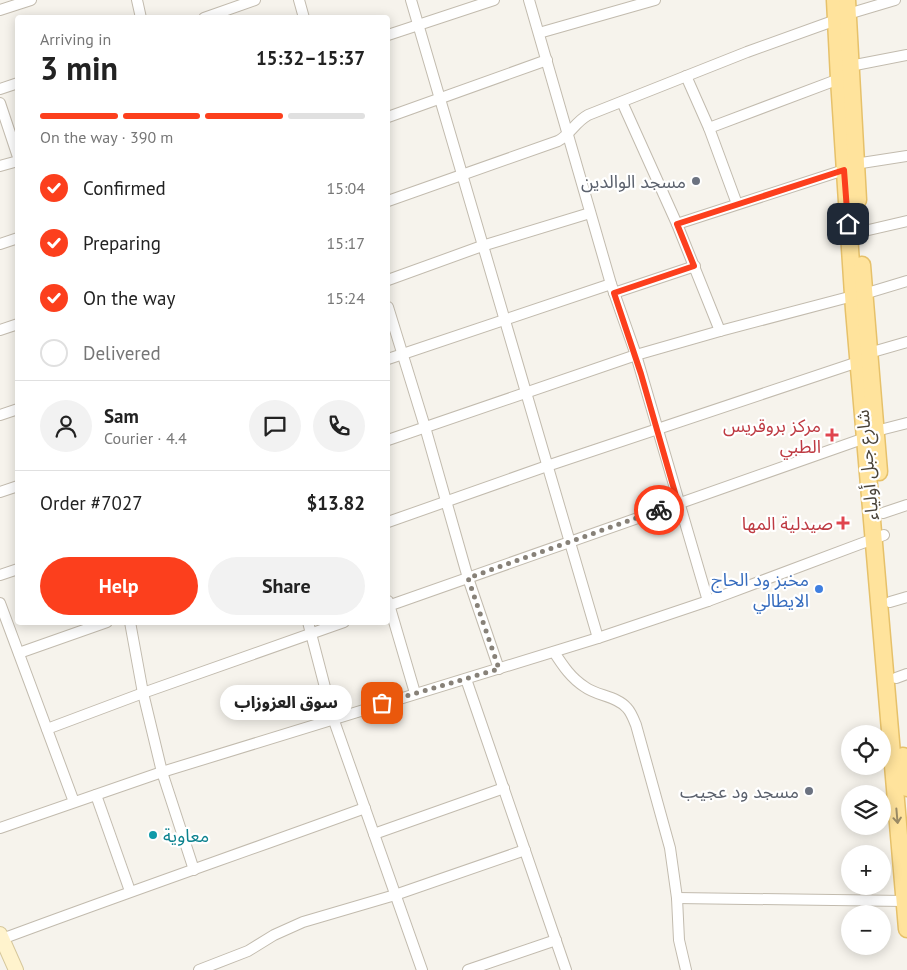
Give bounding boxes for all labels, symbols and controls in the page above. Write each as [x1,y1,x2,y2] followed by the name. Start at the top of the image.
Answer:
[40,29,111,49] text: Arriving in
[256,46,365,70] text: 15:32–15:37
[40,47,118,89] text: 3 min
[40,127,173,147] text: On the way · 390 m
[581,170,686,193] place label: مسجد الوالدين
[40,174,68,202] icon: check
[690,175,702,187] marker: مسجد الوالدين
[83,176,166,200] text: Confirmed
[327,178,365,198] text: 15:04
[827,203,869,245] pin
[834,210,862,238] icon: home
[40,229,68,257] icon: check
[83,231,161,255] text: Preparing
[327,233,365,253] text: 15:17
[40,284,68,312] icon: check
[83,286,175,310] text: On the way
[327,288,365,308] text: 15:24
[83,341,161,365] text: Delivered
[40,400,92,452] button: person
[249,400,301,452] button: chat
[313,400,365,452] button: phone
[104,404,139,428] text: Sam
[851,408,886,521] street label: شارع جبل أولياء
[723,414,821,460] place label: مركز بروقريس الطبي
[104,428,187,448] text: Courier · 4.4
[825,428,839,442] marker: مركز بروقريس الطبي
[634,485,684,535] courier
[40,491,143,515] text: Order #7027
[306,491,365,515] text: $13.82
[645,496,673,524] icon: bike
[742,512,833,535] place label: صيدلية المها
[837,517,849,529] marker: صيدلية المها
[40,557,198,615] button: Help
[208,557,365,615] button: Share
[711,568,809,614] place label: مخبز ود الحاج الايطالي
[813,583,825,595] marker: مخبز ود الحاج الايطالي
[361,682,403,724] pin
[220,686,352,720] callout: سوق العزوزاب
[368,689,396,717] icon: bag
[234,692,338,712] text: سوق العزوزاب
[841,725,891,955] map controls
[841,725,891,775] button: locate
[680,780,799,803] place label: مسجد ود عجيب
[803,785,815,797] marker: مسجد ود عجيب
[841,785,891,835] button: layers
[893,808,902,824] one-way arrow
[163,824,209,847] place label: معاوية
[147,829,159,841] marker: معاوية
[841,845,891,895] button: +
[841,905,891,955] button: −

